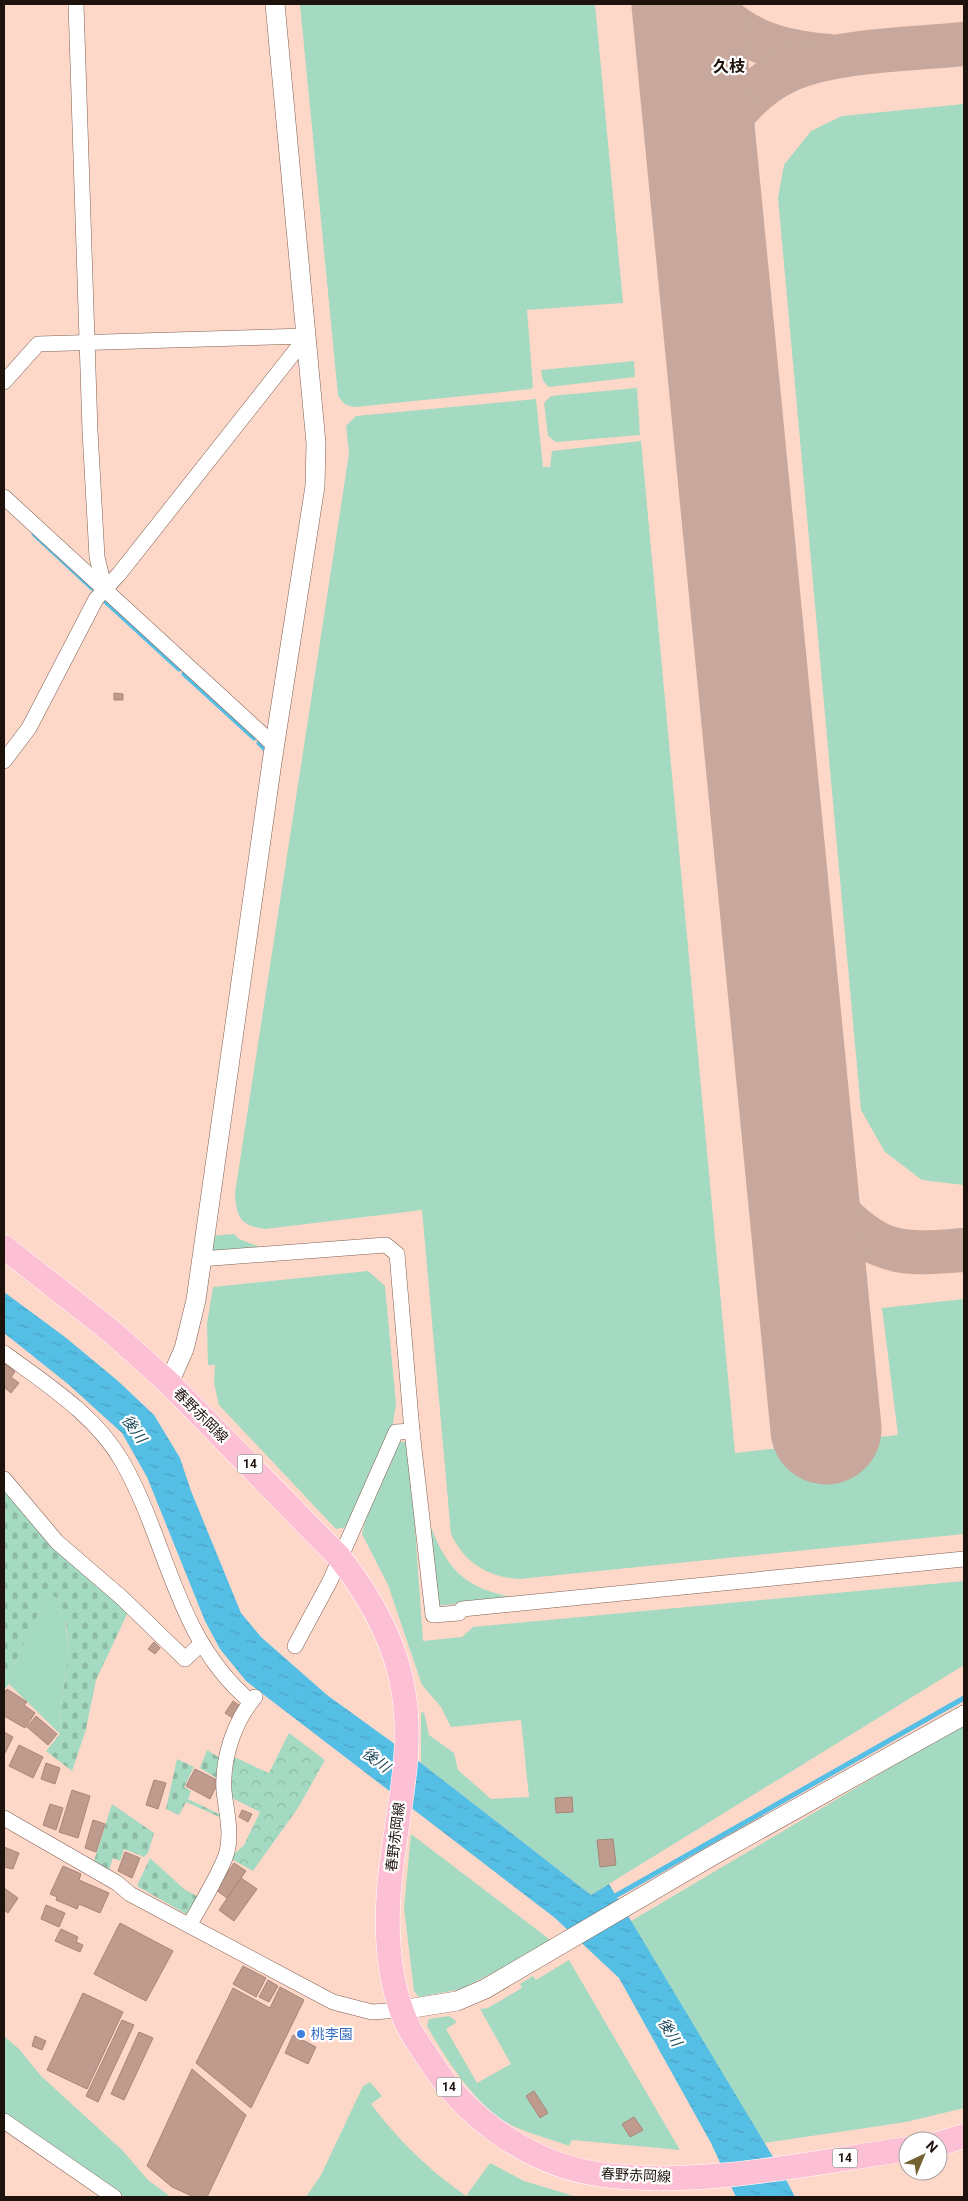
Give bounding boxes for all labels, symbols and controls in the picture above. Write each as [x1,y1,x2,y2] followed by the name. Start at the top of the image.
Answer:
[713,57,745,76] district label: 久枝
[171,1385,231,1445] street label: 春野赤岡線
[118,1412,151,1448] water label: 後川
[238,1455,262,1474] road number: 14
[359,1744,395,1777] water label: 後川
[383,1801,407,1873] street label: 春野赤岡線
[654,2015,687,2051] water label: 後川
[311,2026,353,2042] place label: 桃李園
[295,2028,307,2040] marker: 桃李園
[436,2078,462,2096] road number: 14
[898,2131,948,2181] north arrow
[923,2137,941,2156] text: N
[832,2148,858,2168] road number: 14
[601,2165,671,2185] street label: 春野赤岡線

